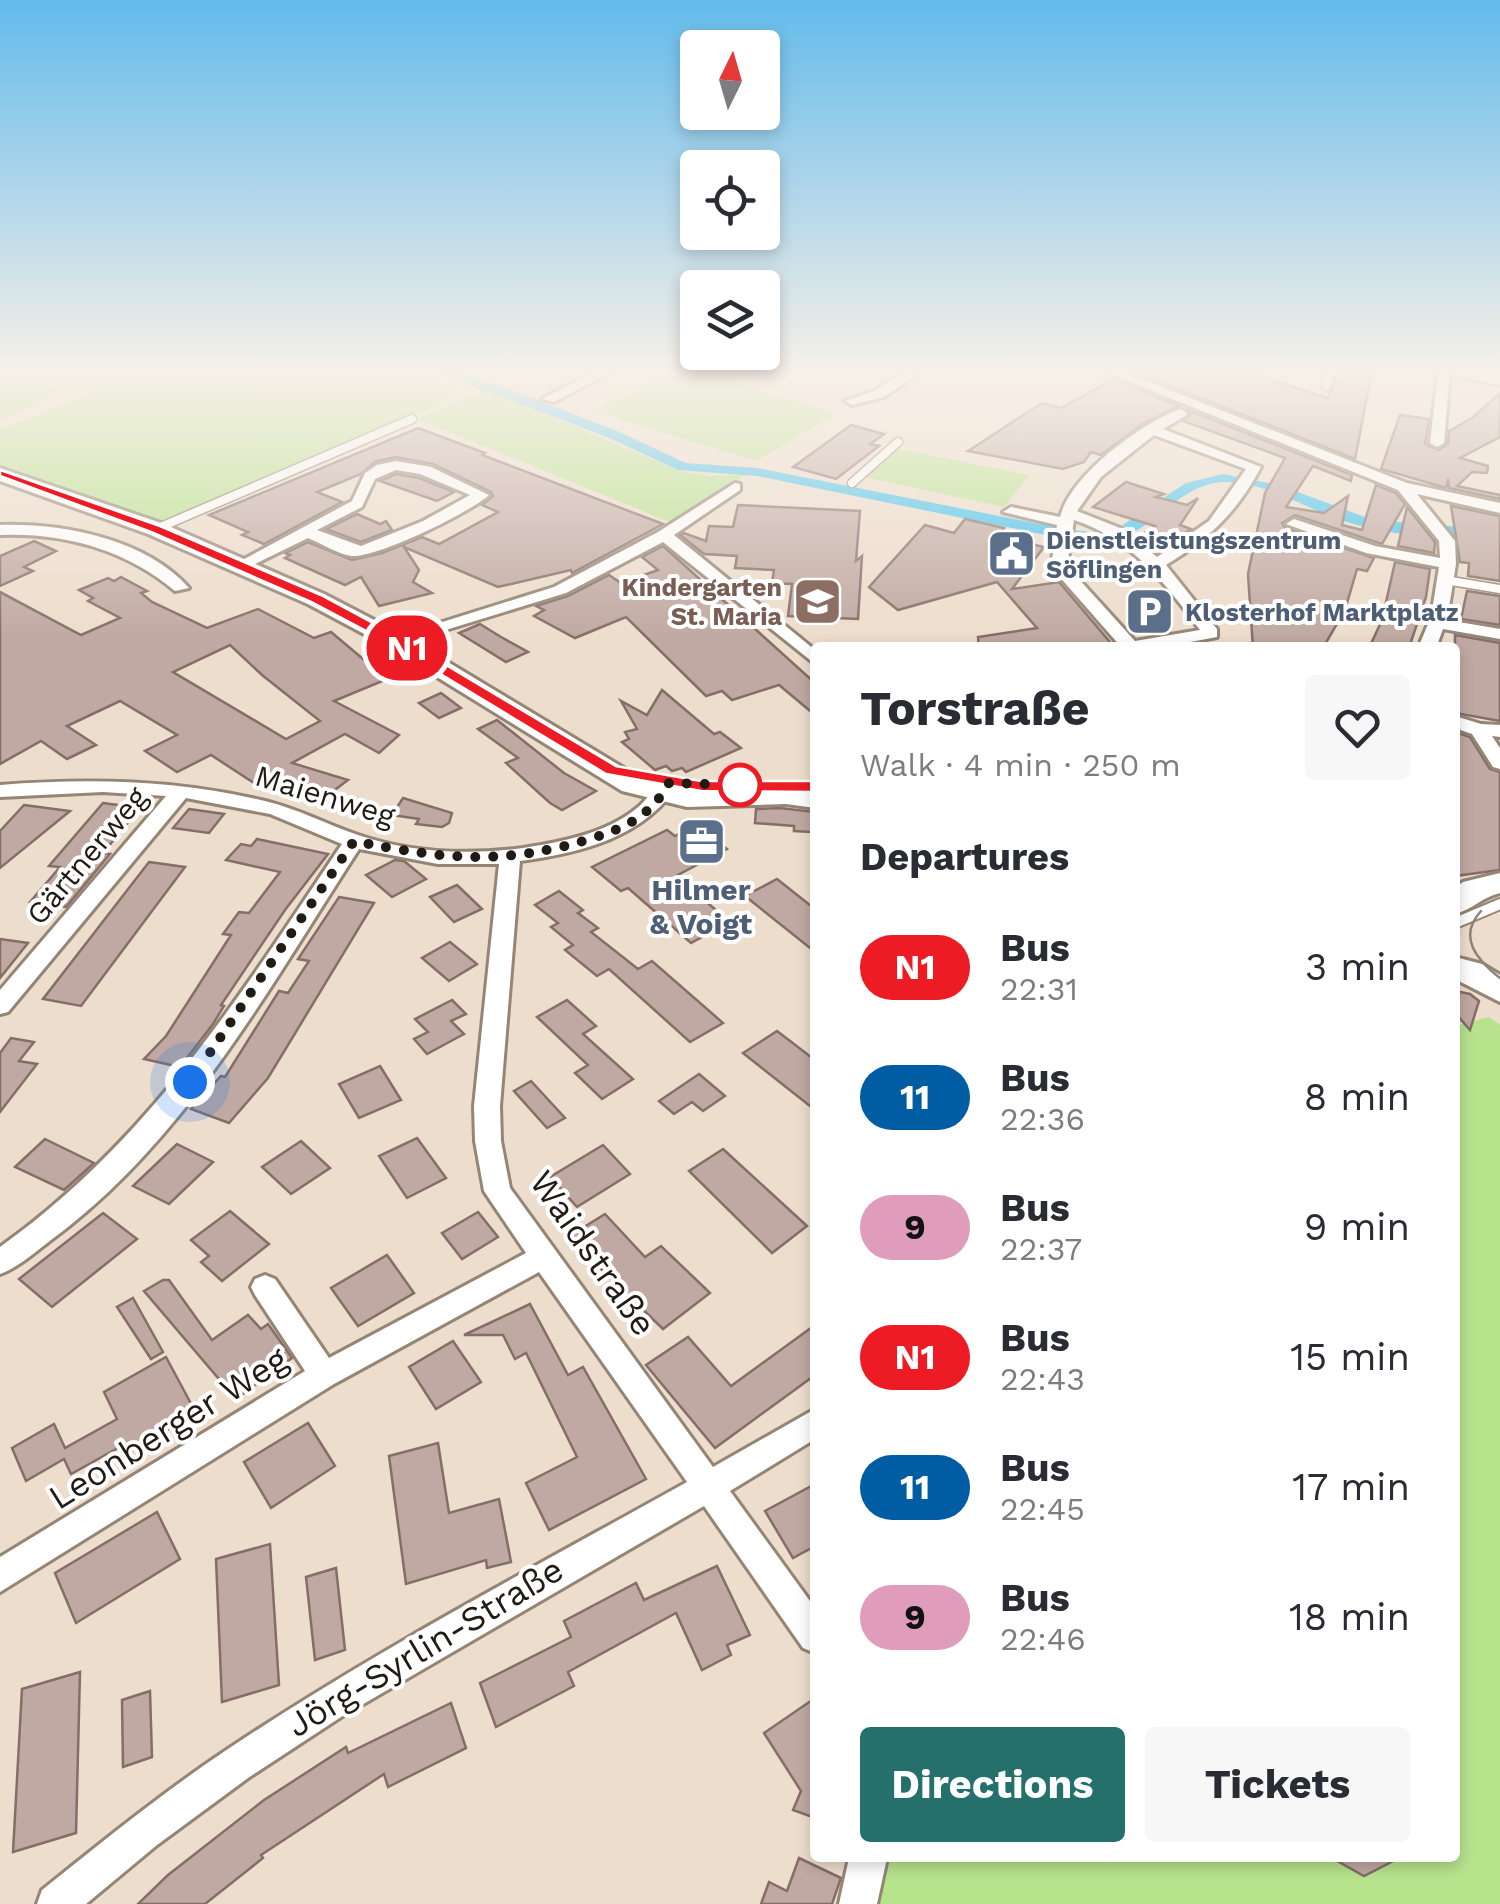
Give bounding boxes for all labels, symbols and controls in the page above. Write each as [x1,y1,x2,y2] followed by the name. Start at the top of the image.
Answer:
[680,30,780,130] north arrow
[680,30,780,370] map controls
[680,150,780,250] button: locate
[680,270,780,370] button: layers
[1046,526,1341,584] place label: Dienstleistungszentrum Söflingen
[985,528,1037,580] public building icon: Dienstleistungszentrum Söflingen
[621,573,783,631] place label: Kindergarten St. Maria
[791,575,843,627] school or university icon: Kindergarten St. Maria
[1124,586,1176,638] parking icon: Klosterhof Marktplatz
[1185,598,1459,627] place label: Klosterhof Marktplatz
[362,616,452,680] line badge: N1
[386,627,428,669] text: N1
[1305,675,1410,780] button: heart
[860,680,1089,737] text: Torstraße
[860,746,1181,784] text: Walk · 4 min · 250 m
[251,758,399,833] street label: Maienweg
[719,764,761,806] unlabelled marker
[19,780,154,932] street label: Gärtnerweg
[675,815,727,867] office icon: Hilmer & Voigt
[860,835,1069,879] text: Departures
[650,872,752,941] place label: Hilmer & Voigt
[1000,926,1070,970] text: Bus
[1305,945,1410,989] text: 3 min
[894,946,936,988] text: N1
[1000,970,1078,1008] text: 22:31
[1000,1056,1070,1100] text: Bus
[165,1057,215,1107] your location
[1304,1075,1410,1119] text: 8 min
[900,1076,930,1118] text: 11
[1000,1100,1085,1138] text: 22:36
[521,1162,665,1344] street label: Waidstraße
[1000,1186,1070,1230] text: Bus
[1304,1205,1410,1249] text: 9 min
[904,1206,926,1248] text: 9
[1000,1230,1082,1268] text: 22:37
[1000,1316,1070,1360] text: Bus
[1290,1335,1410,1379] text: 15 min
[894,1336,936,1378] text: N1
[41,1338,295,1518] street label: Leonberger Weg
[1000,1360,1085,1398] text: 22:43
[1000,1446,1070,1490] text: Bus
[1292,1465,1410,1509] text: 17 min
[900,1466,930,1508] text: 11
[1000,1490,1085,1528] text: 22:45
[279,1548,571,1746] street label: Jörg-Syrlin-Straße
[1000,1576,1070,1620] text: Bus
[1289,1595,1410,1639] text: 18 min
[904,1596,926,1638] text: 9
[1000,1620,1086,1658] text: 22:46
[860,1727,1125,1842] button: Directions
[1145,1727,1410,1842] button: Tickets

